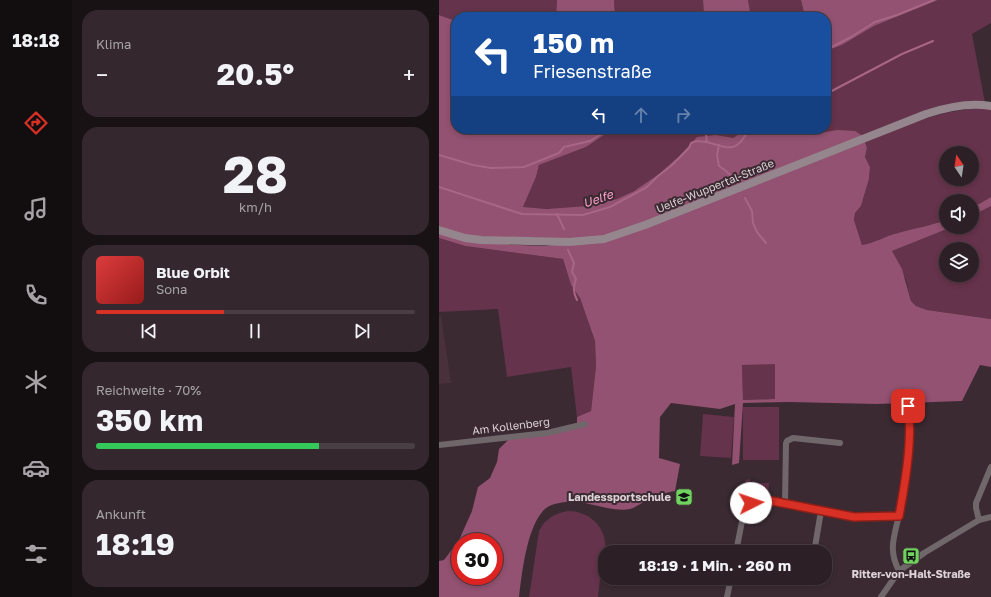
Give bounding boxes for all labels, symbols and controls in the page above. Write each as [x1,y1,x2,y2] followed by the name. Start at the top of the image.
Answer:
[533,26,614,59] text: 150 m
[467,28,519,80] icon: left
[12,29,60,51] text: 18:18
[96,36,131,52] text: Klima
[217,56,294,92] text: 20.5°
[533,60,652,82] text: Friesenstraße
[96,61,108,88] text: −
[403,61,415,88] text: +
[588,104,610,126] icon: left
[630,104,652,126] icon: ahead
[672,104,694,126] icon: right
[22,109,50,137] icon: directions
[223,142,288,204] text: 28
[939,146,979,186] north arrow
[939,146,979,282] map controls
[654,156,776,215] street label: Uelfe-Wuppertal-Straße
[581,186,616,211] water label: Uelfe
[939,194,979,234] button: sound
[22,195,50,223] icon: music
[239,199,272,215] text: km/h
[939,242,979,282] button: layers
[156,263,230,281] text: Blue Orbit
[22,281,50,309] icon: phone
[156,281,187,297] text: Sona
[138,320,160,342] icon: previous
[244,320,266,342] icon: pause
[351,320,373,342] icon: next
[22,368,50,396] icon: climate
[96,382,201,398] text: Reichweite · 70%
[891,389,925,423] pin
[897,395,919,417] icon: arrive
[96,402,203,438] text: 350 km
[471,414,550,437] street label: Am Kollenberg
[22,454,50,482] icon: car
[730,482,772,524] position arrow
[674,487,694,507] school or university icon: Landessportschule
[568,490,672,503] place label: Landessportschule
[96,506,146,522] text: Ankunft
[96,526,175,562] text: 18:19
[451,533,503,585] speed limit sign: 30
[22,540,50,568] icon: filters
[901,546,921,566] bus stop icon: Ritter-von-Halt-Straße
[639,556,791,574] text: 18:19 · 1 Min. · 260 m
[851,567,971,580] place label: Ritter-von-Halt-Straße

